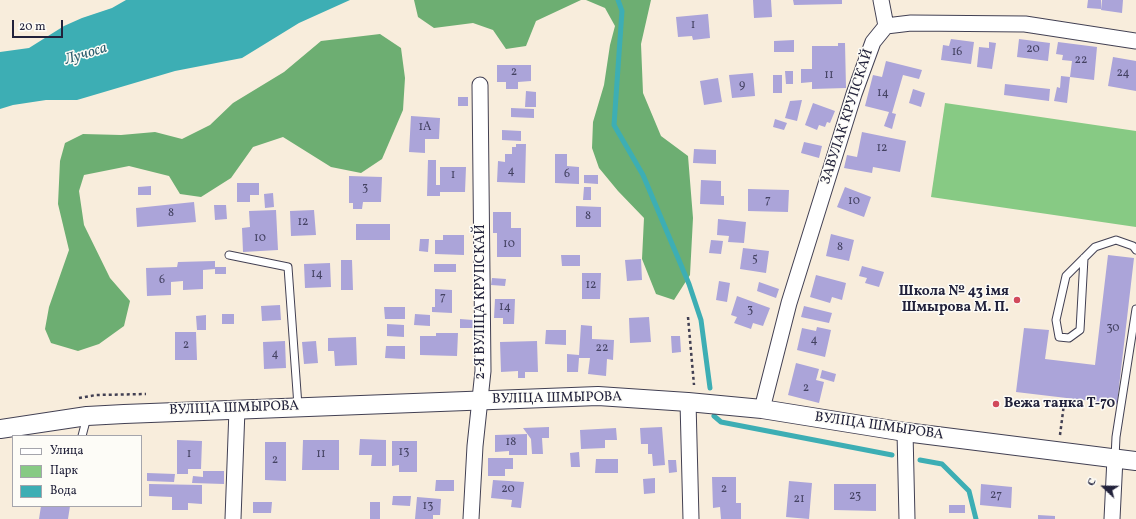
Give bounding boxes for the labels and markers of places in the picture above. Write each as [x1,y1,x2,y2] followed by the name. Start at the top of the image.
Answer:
[899,284,1009,316] place label: Школа № 43 імя Шмырова М. П.
[1012,295,1022,305] marker: Школа № 43 імя Шмырова М. П.
[1004,396,1115,412] place label: Вежа танка Т-70
[991,399,1001,409] marker: Вежа танка Т-70

